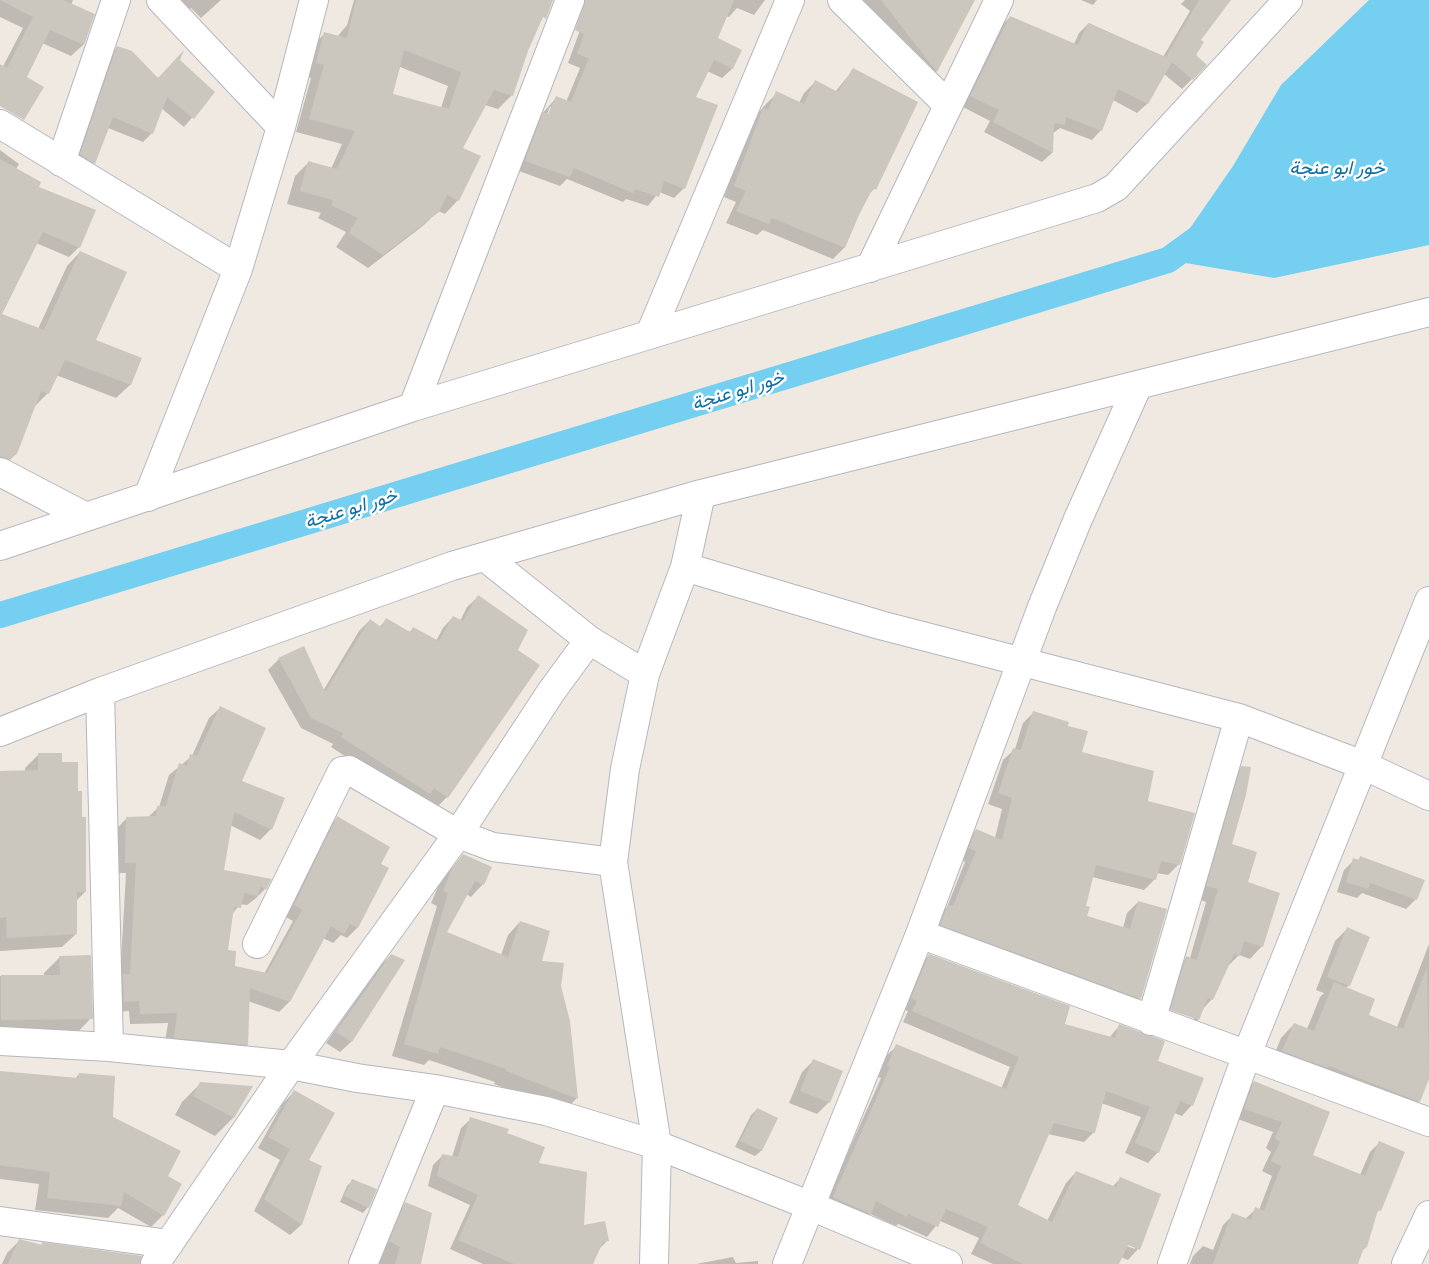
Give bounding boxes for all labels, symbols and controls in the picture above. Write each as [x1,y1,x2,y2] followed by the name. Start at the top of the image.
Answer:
[1289,158,1385,180] water label: خور ابو عنجة
[689,366,787,416] water label: خور ابو عنجة
[302,484,400,534] water label: خور ابو عنجة

